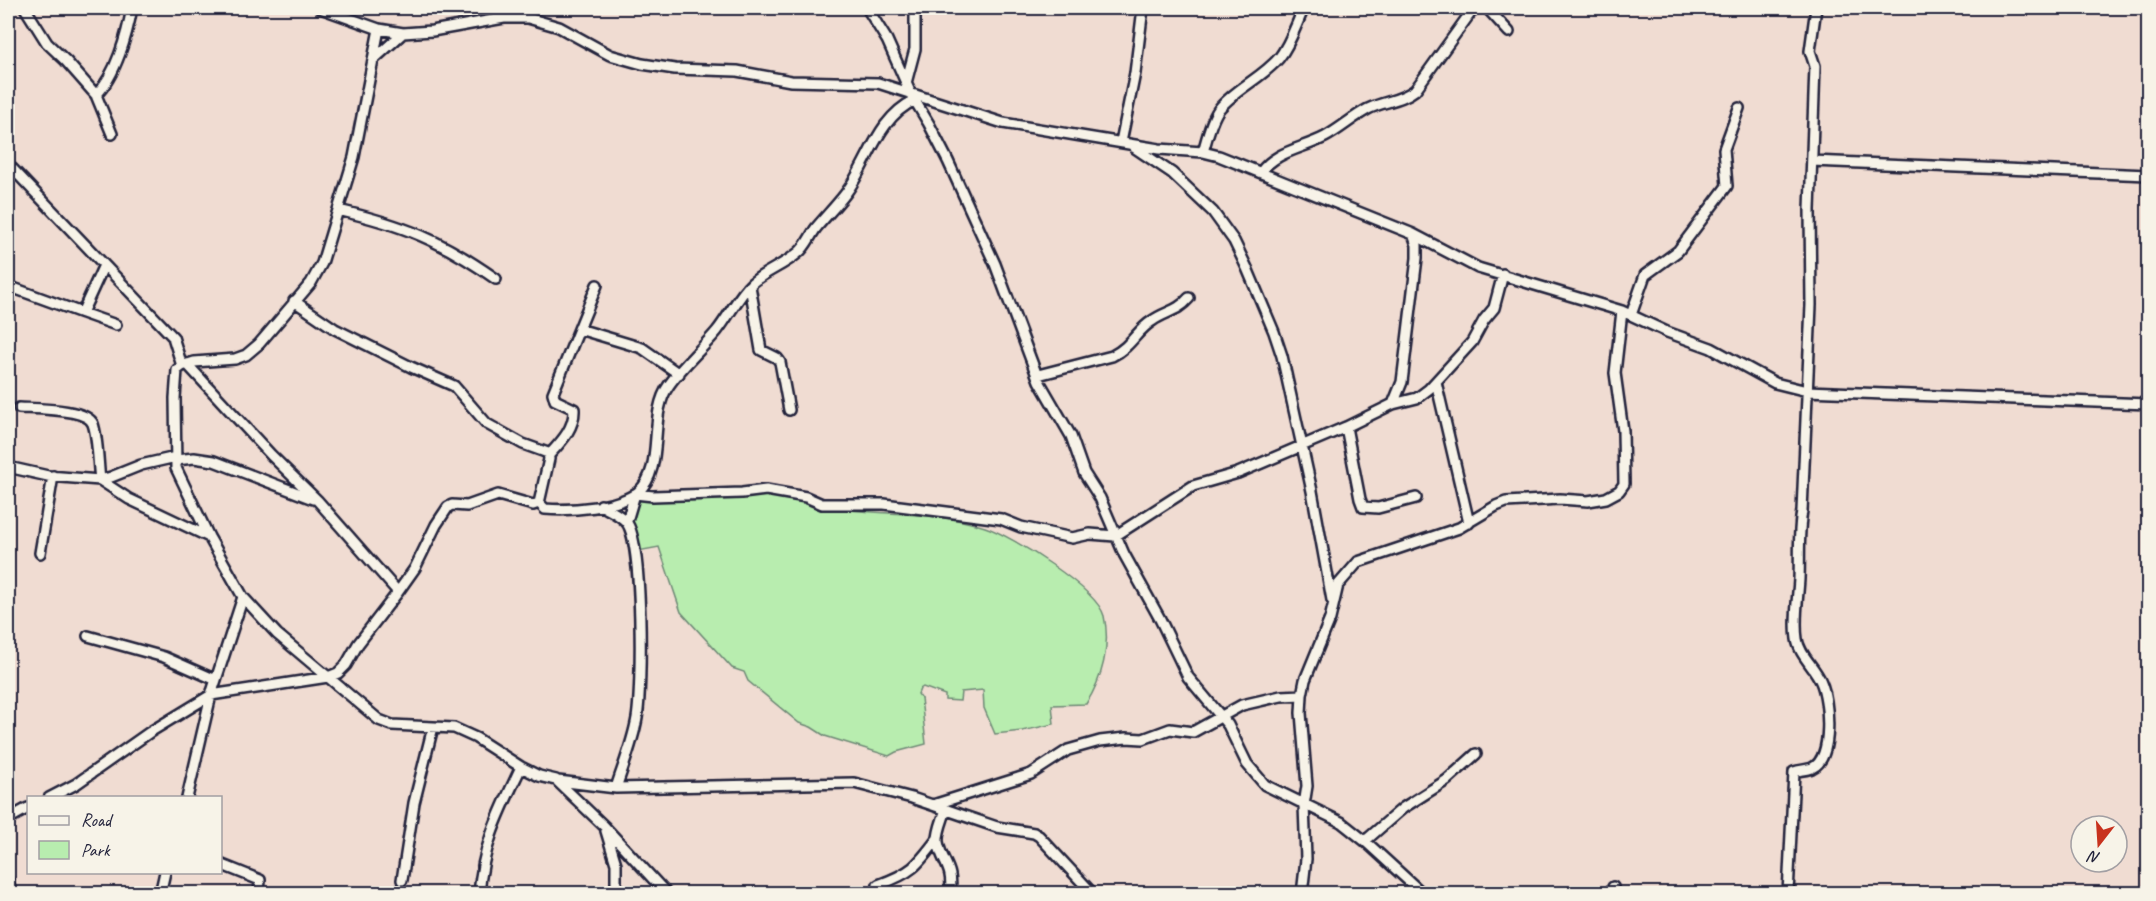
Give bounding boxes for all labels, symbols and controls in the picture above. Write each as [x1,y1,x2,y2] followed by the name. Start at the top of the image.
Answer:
[27,796,222,874] legend
[81,809,114,831] text: Road
[2069,814,2129,874] north arrow
[81,839,111,861] text: Park
[2084,845,2103,868] text: N

